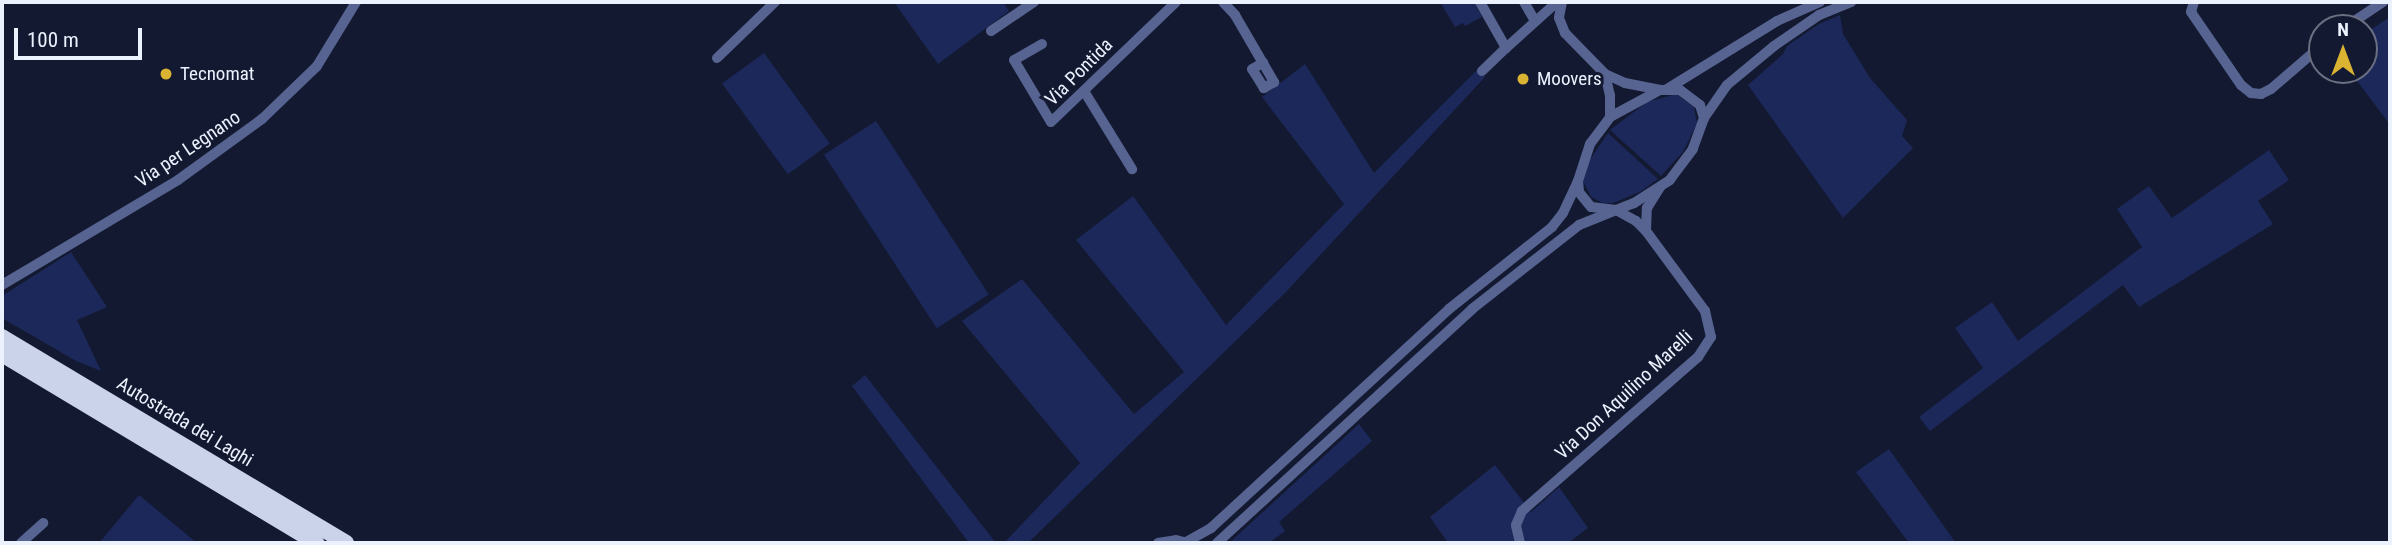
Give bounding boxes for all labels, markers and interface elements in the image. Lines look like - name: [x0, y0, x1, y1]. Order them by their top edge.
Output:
- scale bar: [18, 14, 145, 58]
- north arrow: [2308, 14, 2378, 84]
- text: N: [2337, 18, 2349, 41]
- text: 100 m: [27, 28, 79, 52]
- street label: Via Pontida: [1040, 33, 1118, 111]
- place label: Tecnomat: [180, 63, 254, 85]
- marker: Tecnomat: [158, 66, 174, 82]
- place label: Moovers: [1537, 68, 1602, 90]
- marker: Moovers: [1515, 71, 1531, 87]
- street label: Via per Legnano: [131, 106, 245, 192]
- street label: Via Don Aquilino Marelli: [1551, 326, 1697, 464]
- street label: Autostrada dei Laghi: [113, 372, 257, 472]

